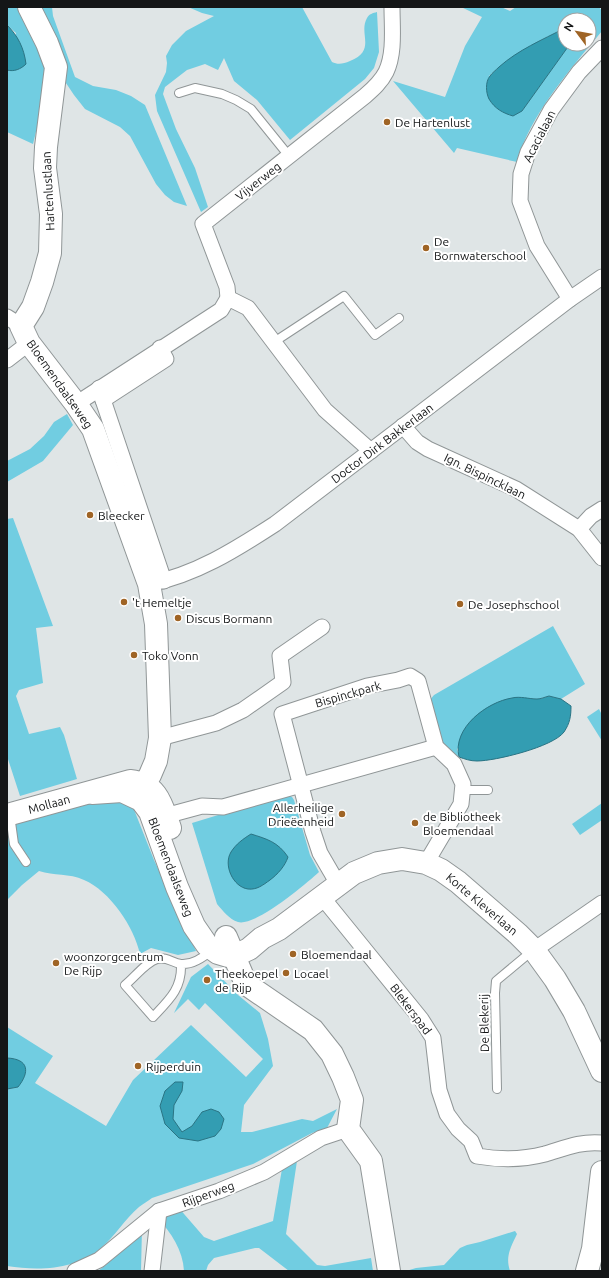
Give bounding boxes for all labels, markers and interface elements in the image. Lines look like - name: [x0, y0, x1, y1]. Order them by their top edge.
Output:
- north arrow: [557, 12, 597, 52]
- text: N: [561, 20, 576, 33]
- street label: Acacialaan: [520, 108, 558, 164]
- place label: De Hartenlust: [395, 116, 470, 129]
- marker: De Hartenlust: [382, 117, 392, 127]
- street label: Hartenlustlaan: [39, 151, 57, 231]
- street label: Vijverweg: [233, 159, 283, 203]
- place label: De Bornwaterschool: [434, 235, 526, 262]
- marker: De Bornwaterschool: [421, 243, 431, 253]
- street label: Bloemendaalseweg: [24, 337, 96, 431]
- street label: Doctor Dirk Bakkerlaan: [329, 400, 435, 486]
- street label: Ign. Bispincklaan: [442, 451, 528, 501]
- place label: Bleecker: [98, 509, 145, 522]
- marker: Bleecker: [85, 510, 95, 520]
- place label: 't Hemeltje: [132, 596, 192, 609]
- marker: 't Hemeltje: [119, 597, 129, 607]
- place label: De Josephschool: [468, 598, 559, 611]
- marker: De Josephschool: [455, 599, 465, 609]
- place label: Discus Bormann: [186, 612, 272, 625]
- marker: Discus Bormann: [173, 613, 183, 623]
- place label: Toko Vonn: [142, 649, 199, 662]
- marker: Toko Vonn: [129, 650, 139, 660]
- street label: Bispinckpark: [314, 678, 382, 710]
- street label: Mollaan: [27, 792, 71, 816]
- place label: Allerheilige Drieëenheid: [268, 801, 334, 828]
- marker: Allerheilige Drieëenheid: [337, 809, 347, 819]
- place label: de Bibliotheek Bloemendaal: [423, 810, 501, 837]
- street label: Bloemendaalseweg: [146, 815, 196, 919]
- marker: de Bibliotheek Bloemendaal: [410, 818, 420, 828]
- street label: Korte Kleverlaan: [444, 870, 520, 938]
- place label: Bloemendaal: [301, 948, 372, 961]
- marker: Bloemendaal: [288, 949, 298, 959]
- place label: woonzorgcentrum De Rijp: [64, 950, 164, 977]
- marker: woonzorgcentrum De Rijp: [51, 958, 61, 968]
- place label: Theekoepel de Rijp: [215, 967, 278, 994]
- place label: Locael: [294, 967, 329, 980]
- marker: Locael: [281, 968, 291, 978]
- marker: Theekoepel de Rijp: [202, 975, 212, 985]
- street label: Blekerspad: [388, 981, 434, 1037]
- street label: De Blekerij: [477, 994, 491, 1052]
- place label: Rijperduin: [146, 1060, 201, 1073]
- marker: Rijperduin: [133, 1061, 143, 1071]
- street label: Rijperweg: [180, 1179, 236, 1209]

